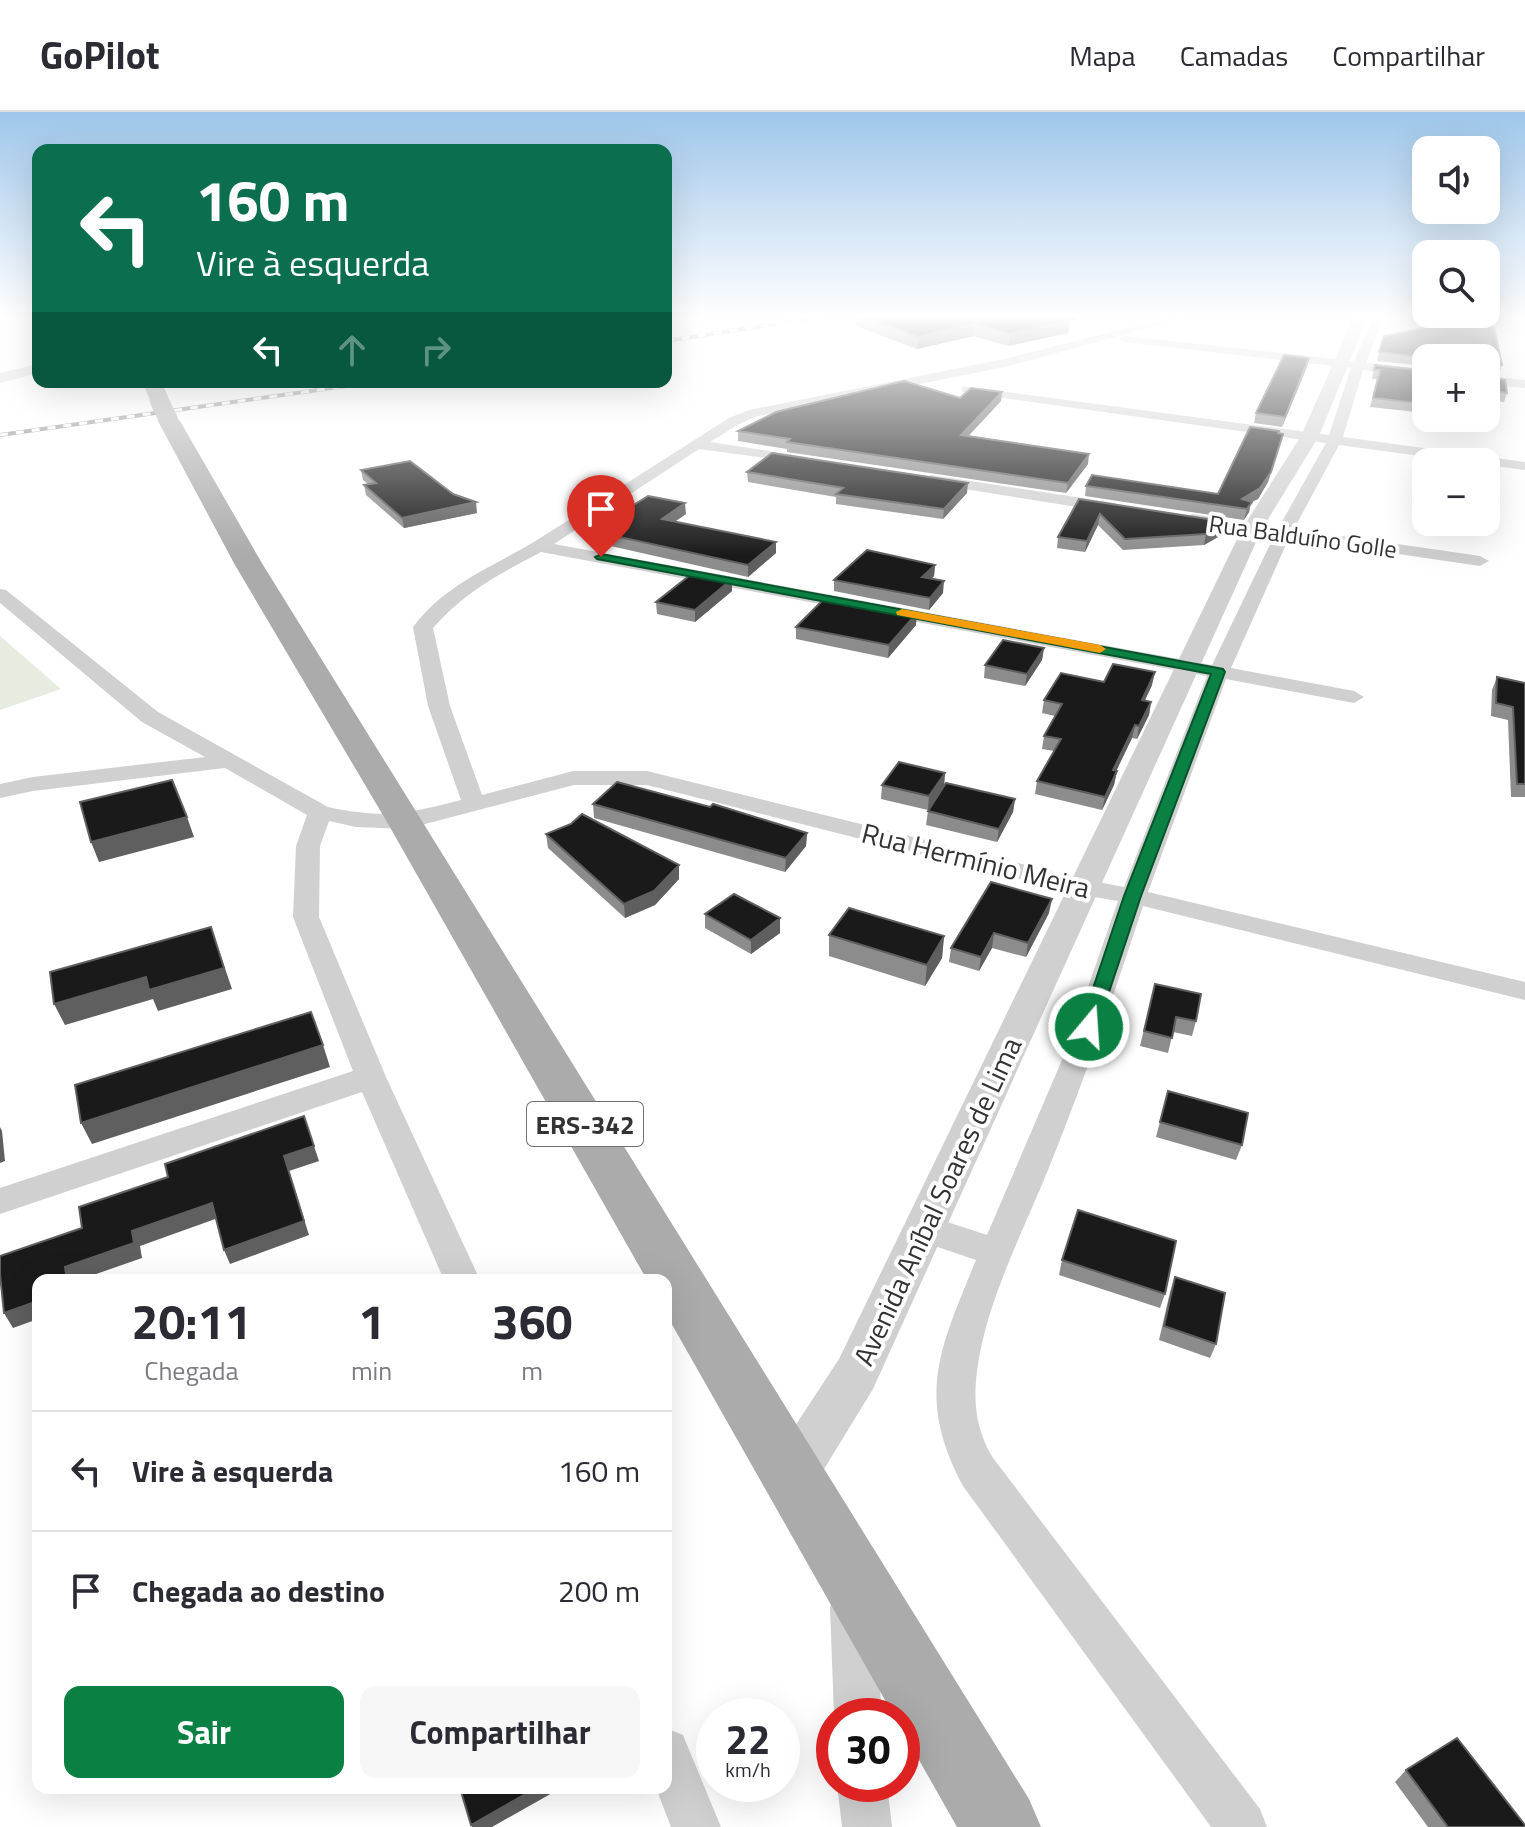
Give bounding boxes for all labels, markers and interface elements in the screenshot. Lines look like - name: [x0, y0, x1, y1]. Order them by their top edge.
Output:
- text: GoPilot: [40, 26, 160, 84]
- text: Mapa: [1069, 34, 1136, 77]
- text: Camadas: [1180, 34, 1288, 77]
- text: Compartilhar: [1332, 34, 1485, 77]
- map controls: [1412, 136, 1500, 536]
- button: sound: [1412, 136, 1500, 224]
- text: 160 m: [196, 158, 349, 243]
- icon: left: [64, 176, 168, 280]
- text: Vire à esquerda: [196, 235, 429, 290]
- button: search: [1412, 240, 1500, 328]
- icon: left: [246, 328, 290, 372]
- icon: ahead: [330, 328, 374, 372]
- icon: right: [414, 328, 458, 372]
- button: +: [1412, 344, 1500, 432]
- button: −: [1412, 448, 1500, 536]
- pin: [567, 475, 635, 557]
- icon: arrive: [579, 487, 623, 531]
- street label: Rua Balduíno Golle: [1207, 505, 1399, 567]
- street label: Rua Hermínio Meira: [857, 811, 1095, 909]
- position arrow: [1047, 985, 1131, 1069]
- street label: Avenida Aníbal Soares de Lima: [842, 1030, 1032, 1372]
- road number: ERS-342: [527, 1102, 643, 1146]
- text: 20:11: [132, 1285, 251, 1358]
- text: 1: [358, 1285, 385, 1358]
- text: 360: [492, 1285, 572, 1358]
- text: Chegada: [144, 1351, 239, 1390]
- text: min: [351, 1351, 392, 1390]
- text: m: [521, 1351, 543, 1390]
- text: Vire à esquerda: [132, 1448, 333, 1494]
- text: 160 m: [558, 1448, 640, 1494]
- icon: left: [64, 1449, 108, 1493]
- text: Chegada ao destino: [132, 1568, 385, 1614]
- text: 200 m: [558, 1568, 640, 1614]
- icon: arrive: [64, 1569, 108, 1613]
- button: Sair: [64, 1686, 344, 1778]
- button: Compartilhar: [360, 1686, 640, 1778]
- speed limit sign: 30: [816, 1698, 920, 1802]
- text: 22: [726, 1709, 770, 1770]
- text: km/h: [725, 1754, 771, 1785]

